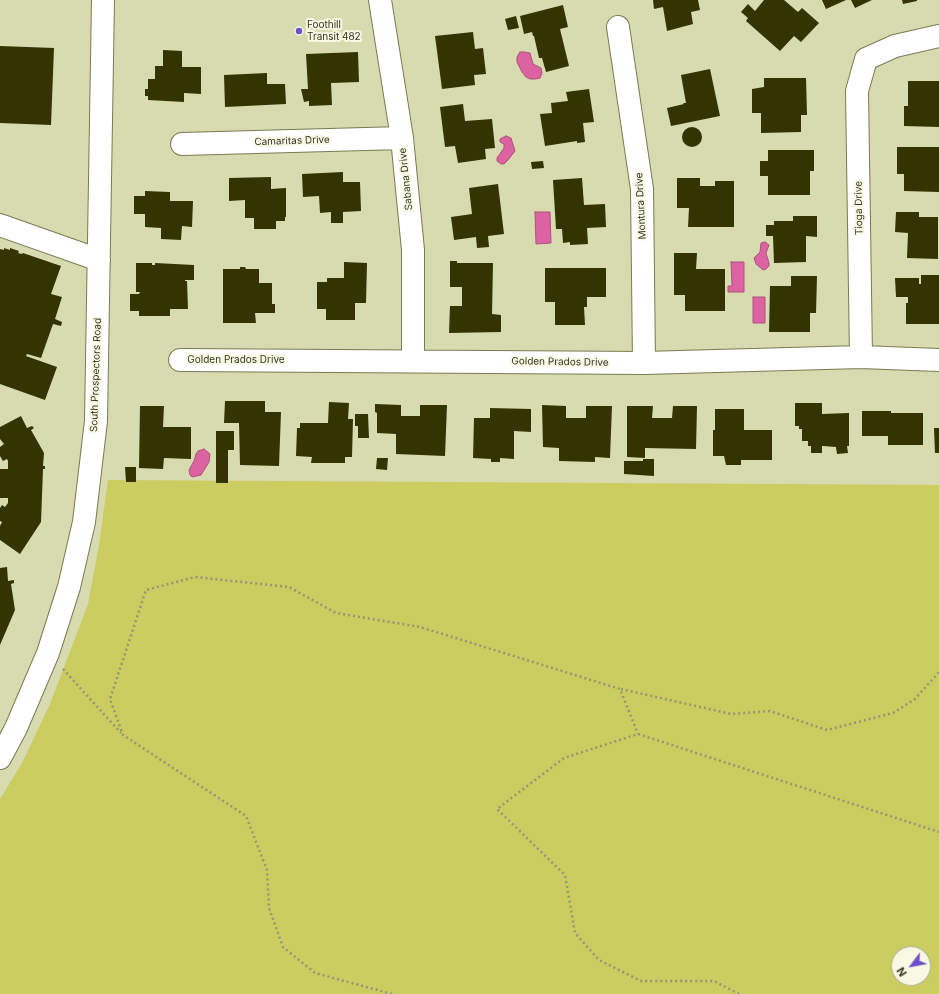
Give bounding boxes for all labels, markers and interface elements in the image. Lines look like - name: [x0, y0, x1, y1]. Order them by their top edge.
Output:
- place label: Foothill Transit 482: [307, 19, 361, 42]
- marker: Foothill Transit 482: [294, 26, 304, 36]
- street label: Camaritas Drive: [254, 134, 330, 148]
- street label: Sabana Drive: [397, 147, 415, 211]
- street label: Montura Drive: [633, 172, 649, 240]
- street label: Tioga Drive: [853, 181, 865, 235]
- street label: South Prospectors Road: [88, 318, 104, 432]
- street label: Golden Prados Drive: [187, 354, 285, 366]
- street label: Golden Prados Drive: [511, 355, 609, 369]
- north arrow: [891, 946, 931, 986]
- text: N: [894, 965, 910, 979]

